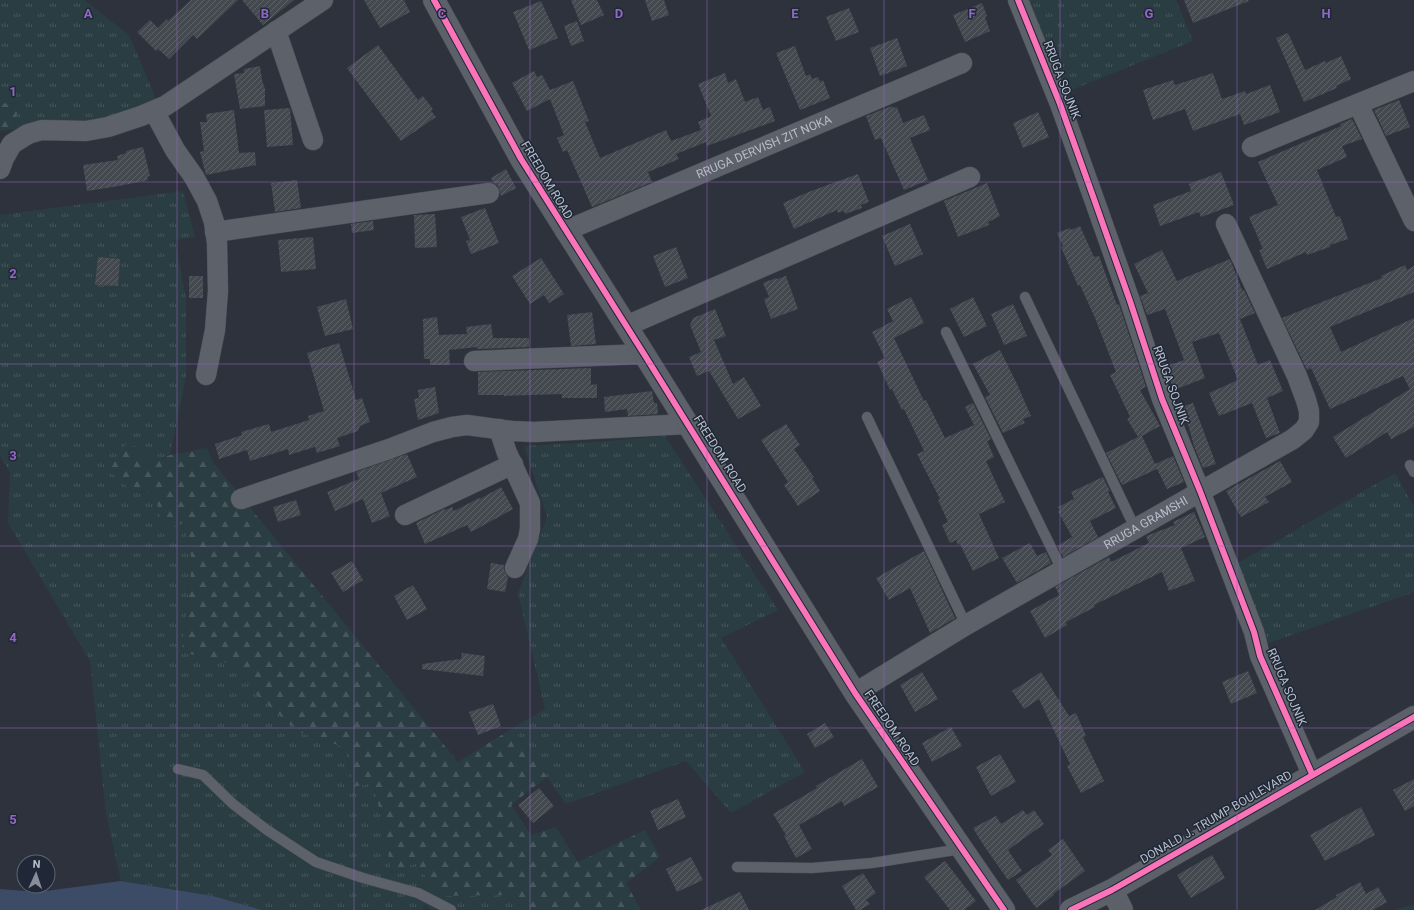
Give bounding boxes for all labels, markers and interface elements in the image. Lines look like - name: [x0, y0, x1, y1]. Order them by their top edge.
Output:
- text: A: [84, 6, 93, 21]
- text: B: [261, 6, 269, 21]
- text: C: [438, 6, 447, 21]
- text: D: [615, 6, 623, 21]
- text: E: [791, 6, 799, 21]
- text: F: [968, 6, 976, 21]
- text: G: [1145, 6, 1154, 21]
- text: H: [1321, 6, 1331, 21]
- street label: RRUGA SOJNIK: [1041, 39, 1084, 122]
- text: 1: [9, 84, 17, 99]
- street label: RRUGA DERVISH ZIT NOKA: [694, 112, 834, 182]
- street label: FREEDOM ROAD: [518, 138, 576, 222]
- text: 2: [9, 266, 17, 281]
- street label: RRUGA SOJNIK: [1150, 344, 1192, 427]
- street label: FREEDOM ROAD: [691, 413, 749, 495]
- text: 3: [9, 448, 17, 463]
- street label: RRUGA GRAMSHI: [1101, 493, 1190, 552]
- text: 4: [9, 630, 17, 645]
- street label: RRUGA SOJNIK: [1264, 646, 1310, 728]
- street label: FREEDOM ROAD: [861, 687, 923, 769]
- street label: DONALD J. TRUMP BOULEVARD: [1138, 768, 1294, 866]
- text: 5: [9, 812, 17, 827]
- north arrow: [16, 854, 56, 894]
- text: N: [32, 858, 41, 871]

